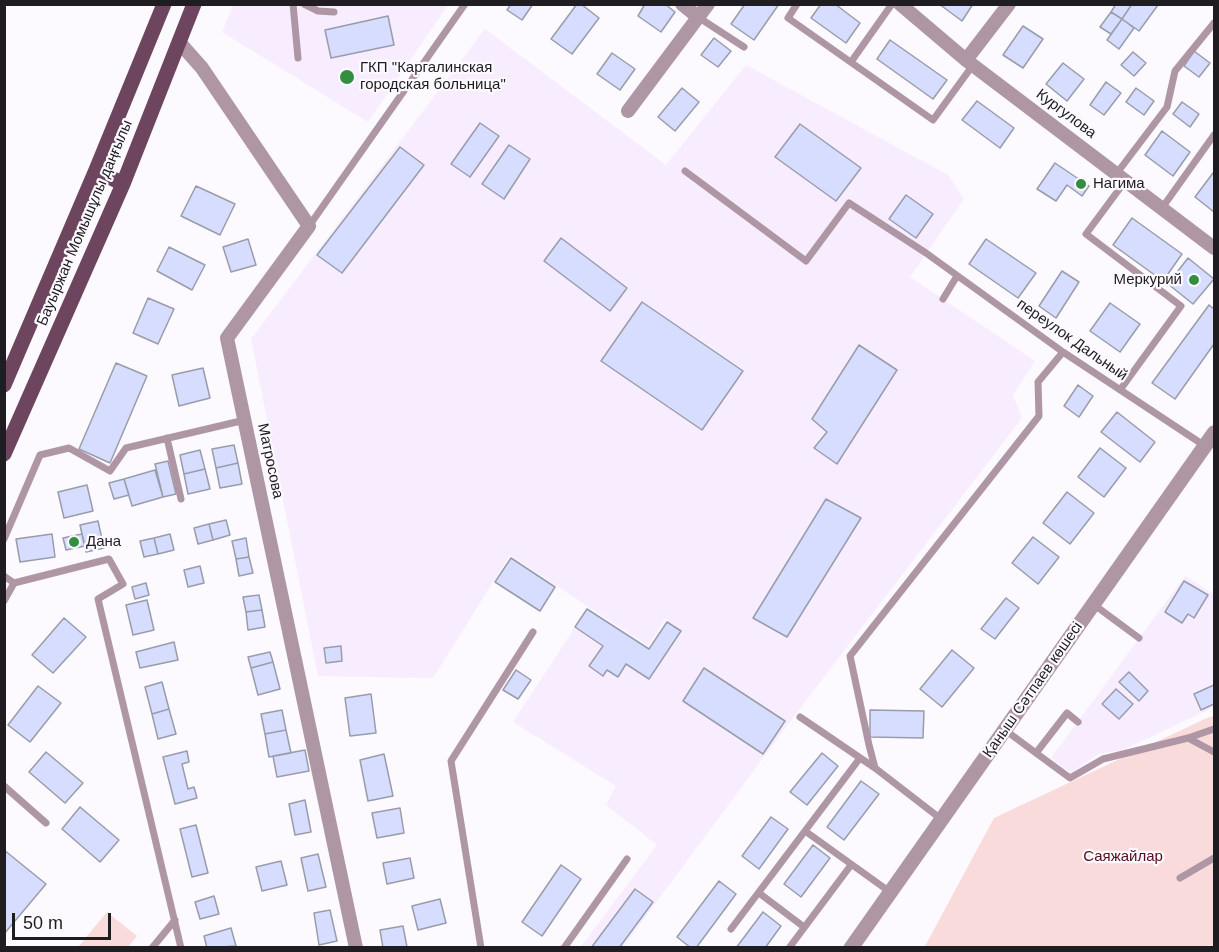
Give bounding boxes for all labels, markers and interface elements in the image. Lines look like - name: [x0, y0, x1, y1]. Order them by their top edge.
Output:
- place label: ГКП "Каргалинская городская больница": [360, 59, 506, 94]
- marker: ГКП "Каргалинская городская больница": [338, 68, 356, 86]
- street label: Кургулова: [1032, 86, 1100, 142]
- street label: Бауыржан Момышұлы даңғылы: [33, 117, 137, 329]
- place label: Нагима: [1093, 175, 1145, 193]
- marker: Нагима: [1074, 177, 1088, 191]
- place label: Меркурий: [1113, 271, 1182, 289]
- marker: Меркурий: [1187, 273, 1201, 287]
- street label: переулок Дальный: [1013, 295, 1131, 385]
- street label: Матросова: [253, 422, 287, 500]
- place label: Дана: [86, 533, 121, 551]
- marker: Дана: [67, 535, 81, 549]
- street label: Қаныш Сәтпаев көшесі: [979, 619, 1087, 761]
- park label: Саяжайлар: [1083, 848, 1163, 866]
- scale bar: [15, 901, 114, 939]
- text: 50 m: [23, 913, 63, 933]

